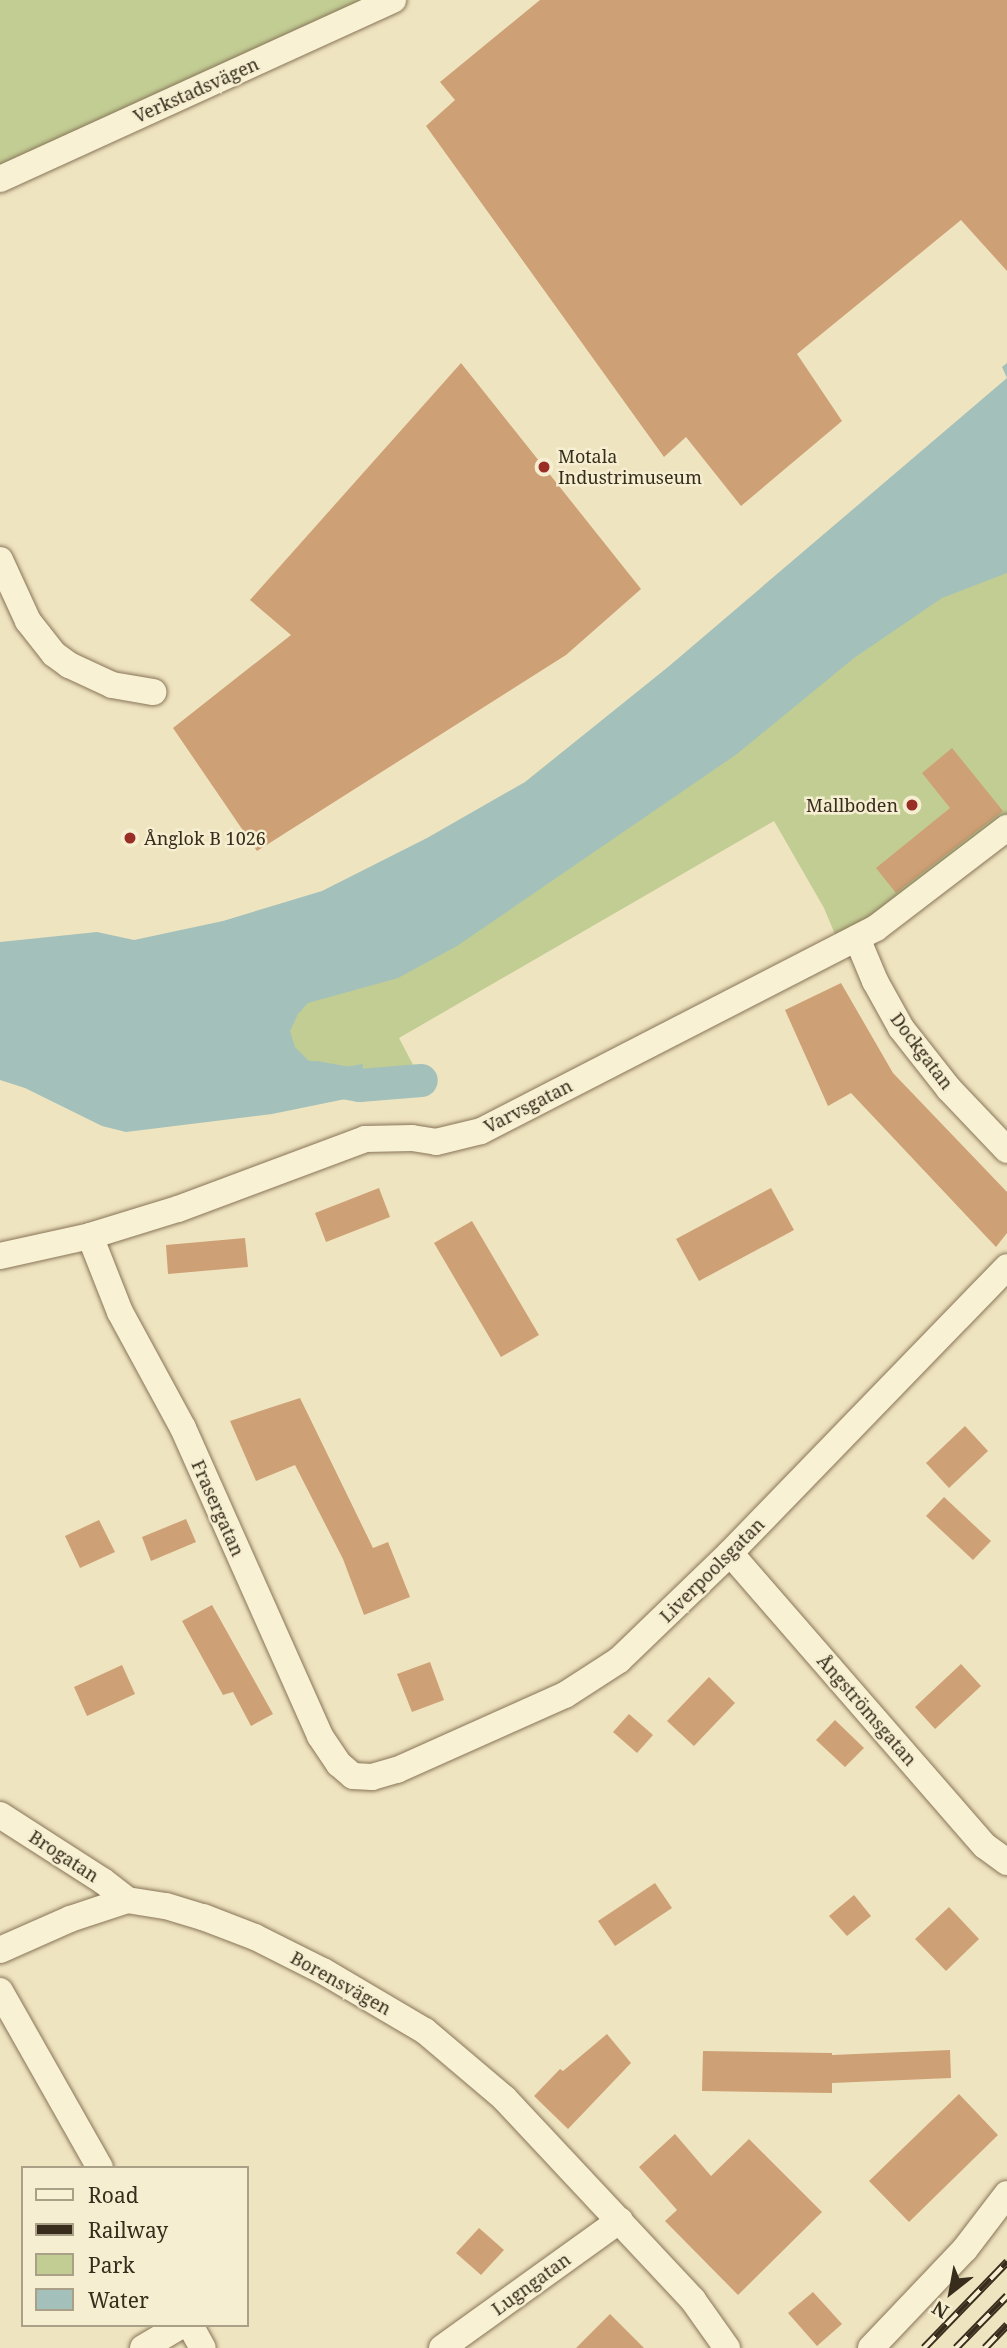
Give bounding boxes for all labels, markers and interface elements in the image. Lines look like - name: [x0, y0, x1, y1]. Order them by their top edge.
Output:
- street label: Verkstadsvägen: [130, 53, 262, 127]
- place label: Motala Industrimuseum: [558, 446, 702, 489]
- marker: Motala Industrimuseum: [536, 459, 552, 475]
- place label: Mallboden: [806, 794, 898, 816]
- marker: Mallboden: [904, 797, 920, 813]
- place label: Ånglok B 1026: [144, 827, 266, 849]
- marker: Ånglok B 1026: [122, 830, 138, 846]
- street label: Dockgatan: [886, 1008, 958, 1094]
- street label: Varvsgatan: [480, 1075, 576, 1137]
- street label: Frasergatan: [187, 1457, 249, 1559]
- street label: Liverpoolsgatan: [655, 1513, 769, 1627]
- street label: Ångströmsgatan: [813, 1650, 921, 1770]
- street label: Brogatan: [25, 1826, 103, 1886]
- street label: Borensvägen: [287, 1947, 395, 2019]
- legend: [21, 2166, 248, 2327]
- text: Road: [88, 2181, 139, 2209]
- text: Railway: [88, 2216, 168, 2244]
- street label: Lugngatan: [488, 2248, 574, 2320]
- text: Park: [88, 2251, 135, 2279]
- north arrow: [916, 2257, 986, 2327]
- text: Water: [88, 2286, 149, 2314]
- text: N: [927, 2295, 953, 2325]

